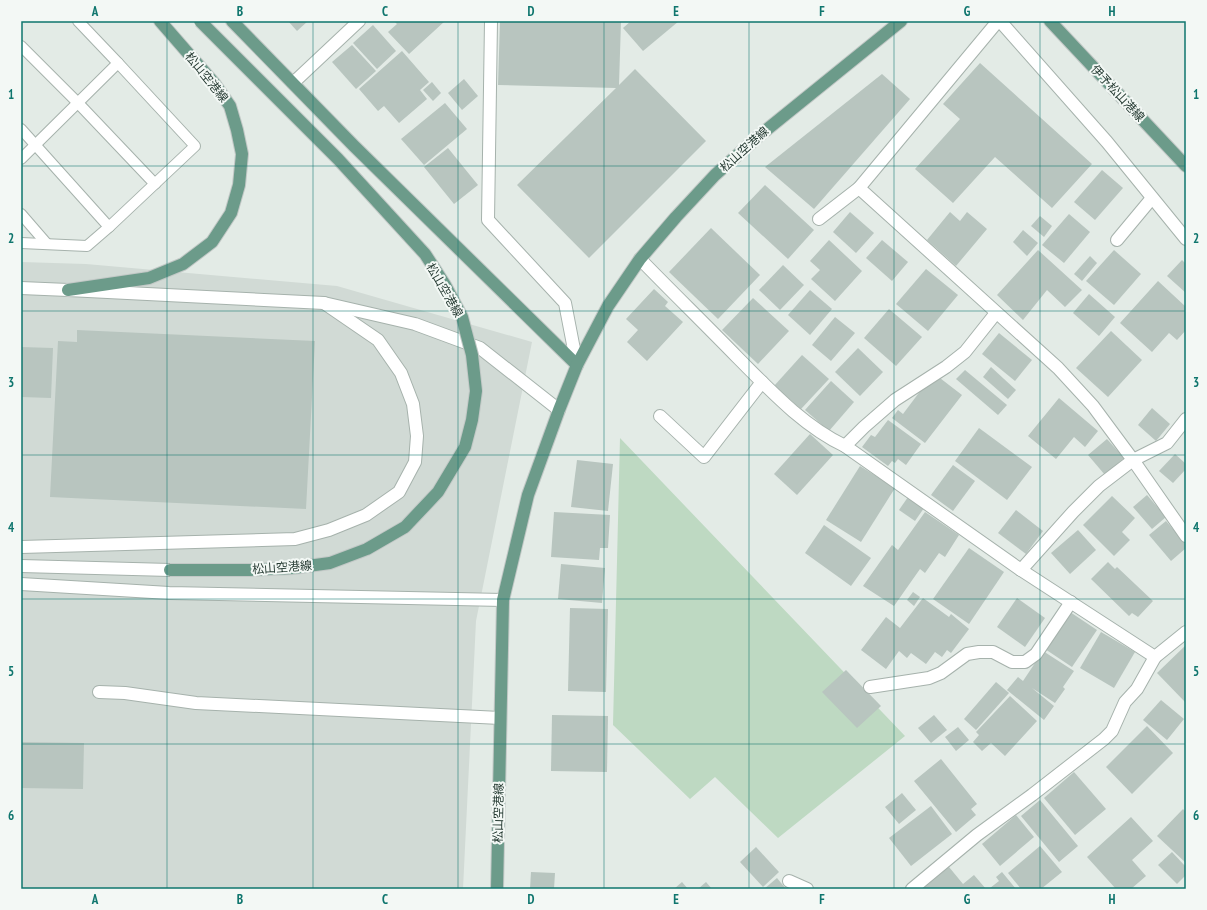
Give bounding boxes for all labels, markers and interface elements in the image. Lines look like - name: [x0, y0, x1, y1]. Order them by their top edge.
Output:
- text: A: [91, 3, 99, 20]
- text: B: [237, 3, 243, 20]
- text: C: [382, 3, 388, 20]
- text: D: [528, 3, 535, 20]
- text: E: [673, 3, 679, 20]
- text: F: [819, 3, 825, 20]
- text: G: [964, 3, 971, 20]
- text: H: [1109, 3, 1116, 20]
- street label: 松山空港線: [182, 49, 232, 105]
- street label: 伊予松山港線: [1088, 62, 1148, 124]
- text: 1: [8, 86, 14, 103]
- text: 1: [1193, 86, 1199, 103]
- street label: 松山空港線: [717, 123, 771, 175]
- text: 2: [8, 230, 14, 247]
- text: 2: [1193, 230, 1199, 247]
- street label: 松山空港線: [424, 260, 466, 320]
- text: 3: [8, 374, 14, 391]
- text: 3: [1193, 374, 1199, 391]
- text: 4: [8, 519, 15, 536]
- text: 4: [1193, 519, 1200, 536]
- street label: 松山空港線: [252, 557, 312, 577]
- text: 5: [8, 663, 14, 680]
- text: 5: [1193, 663, 1199, 680]
- street label: 松山空港線: [490, 783, 506, 843]
- text: 6: [8, 807, 14, 824]
- text: 6: [1193, 807, 1199, 824]
- text: A: [91, 891, 99, 908]
- text: B: [237, 891, 243, 908]
- text: C: [382, 891, 388, 908]
- text: D: [528, 891, 535, 908]
- text: E: [673, 891, 679, 908]
- text: F: [819, 891, 825, 908]
- text: G: [964, 891, 971, 908]
- text: H: [1109, 891, 1116, 908]

